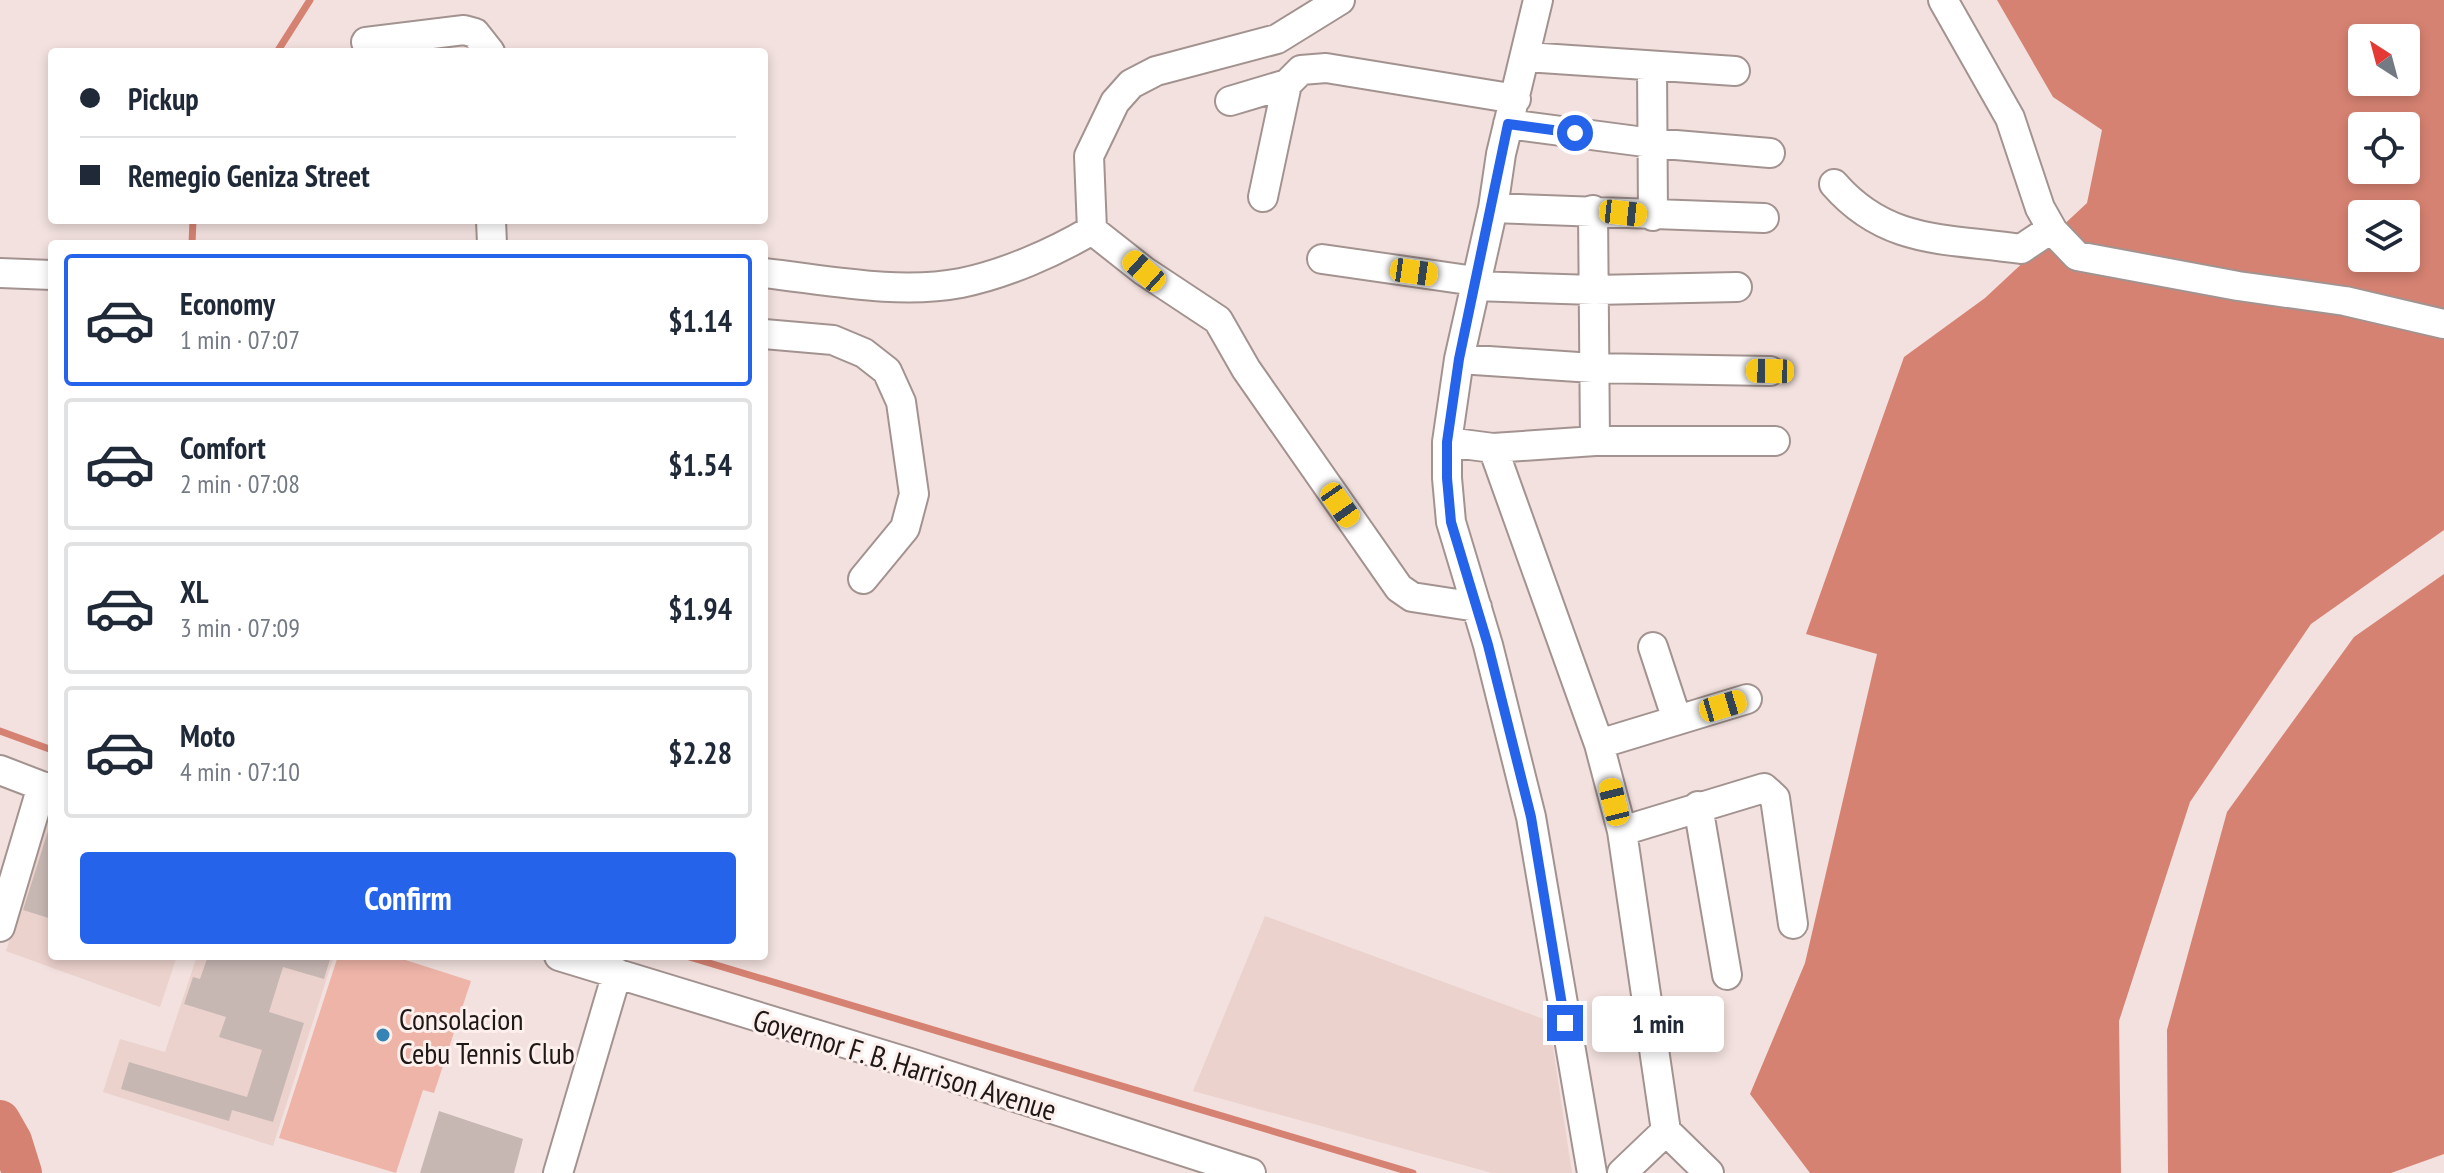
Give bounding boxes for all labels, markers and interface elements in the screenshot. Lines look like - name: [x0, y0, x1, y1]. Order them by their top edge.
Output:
- north arrow: [2348, 24, 2420, 96]
- map controls: [2348, 24, 2420, 272]
- text: Pickup: [128, 79, 199, 118]
- button: locate: [2348, 112, 2420, 184]
- route start: [1557, 115, 1593, 151]
- text: Remegio Geniza Street: [128, 156, 370, 195]
- car: [1598, 199, 1648, 227]
- button: layers: [2348, 200, 2420, 272]
- car: [1118, 246, 1170, 296]
- car: [1389, 257, 1439, 287]
- icon: car: [84, 284, 156, 356]
- text: Economy: [180, 284, 275, 323]
- text: $1.14: [668, 301, 732, 340]
- text: 1 min · 07:07: [180, 323, 300, 356]
- car: [1746, 359, 1794, 383]
- icon: car: [84, 428, 156, 500]
- text: Comfort: [180, 428, 266, 467]
- text: $1.54: [668, 445, 732, 484]
- text: 2 min · 07:08: [180, 467, 300, 500]
- car: [1316, 478, 1364, 532]
- icon: car: [84, 572, 156, 644]
- text: XL: [180, 572, 209, 611]
- text: $1.94: [668, 589, 732, 628]
- text: 3 min · 07:09: [180, 611, 300, 644]
- car: [1697, 688, 1749, 724]
- icon: car: [84, 716, 156, 788]
- text: Moto: [180, 716, 235, 755]
- text: $2.28: [668, 733, 732, 772]
- text: 4 min · 07:10: [180, 755, 300, 788]
- car: [1597, 776, 1631, 828]
- button: Confirm: [80, 852, 736, 944]
- callout: 1 min: [1593, 995, 1725, 1051]
- place label: Consolacion Cebu Tennis Club: [399, 999, 575, 1072]
- street label: Governor F. B. Harrison Avenue: [749, 999, 1061, 1129]
- route end: [1547, 1005, 1583, 1041]
- text: 1 min: [1632, 1007, 1684, 1040]
- marker: Consolacion Cebu Tennis Club: [374, 1026, 392, 1044]

